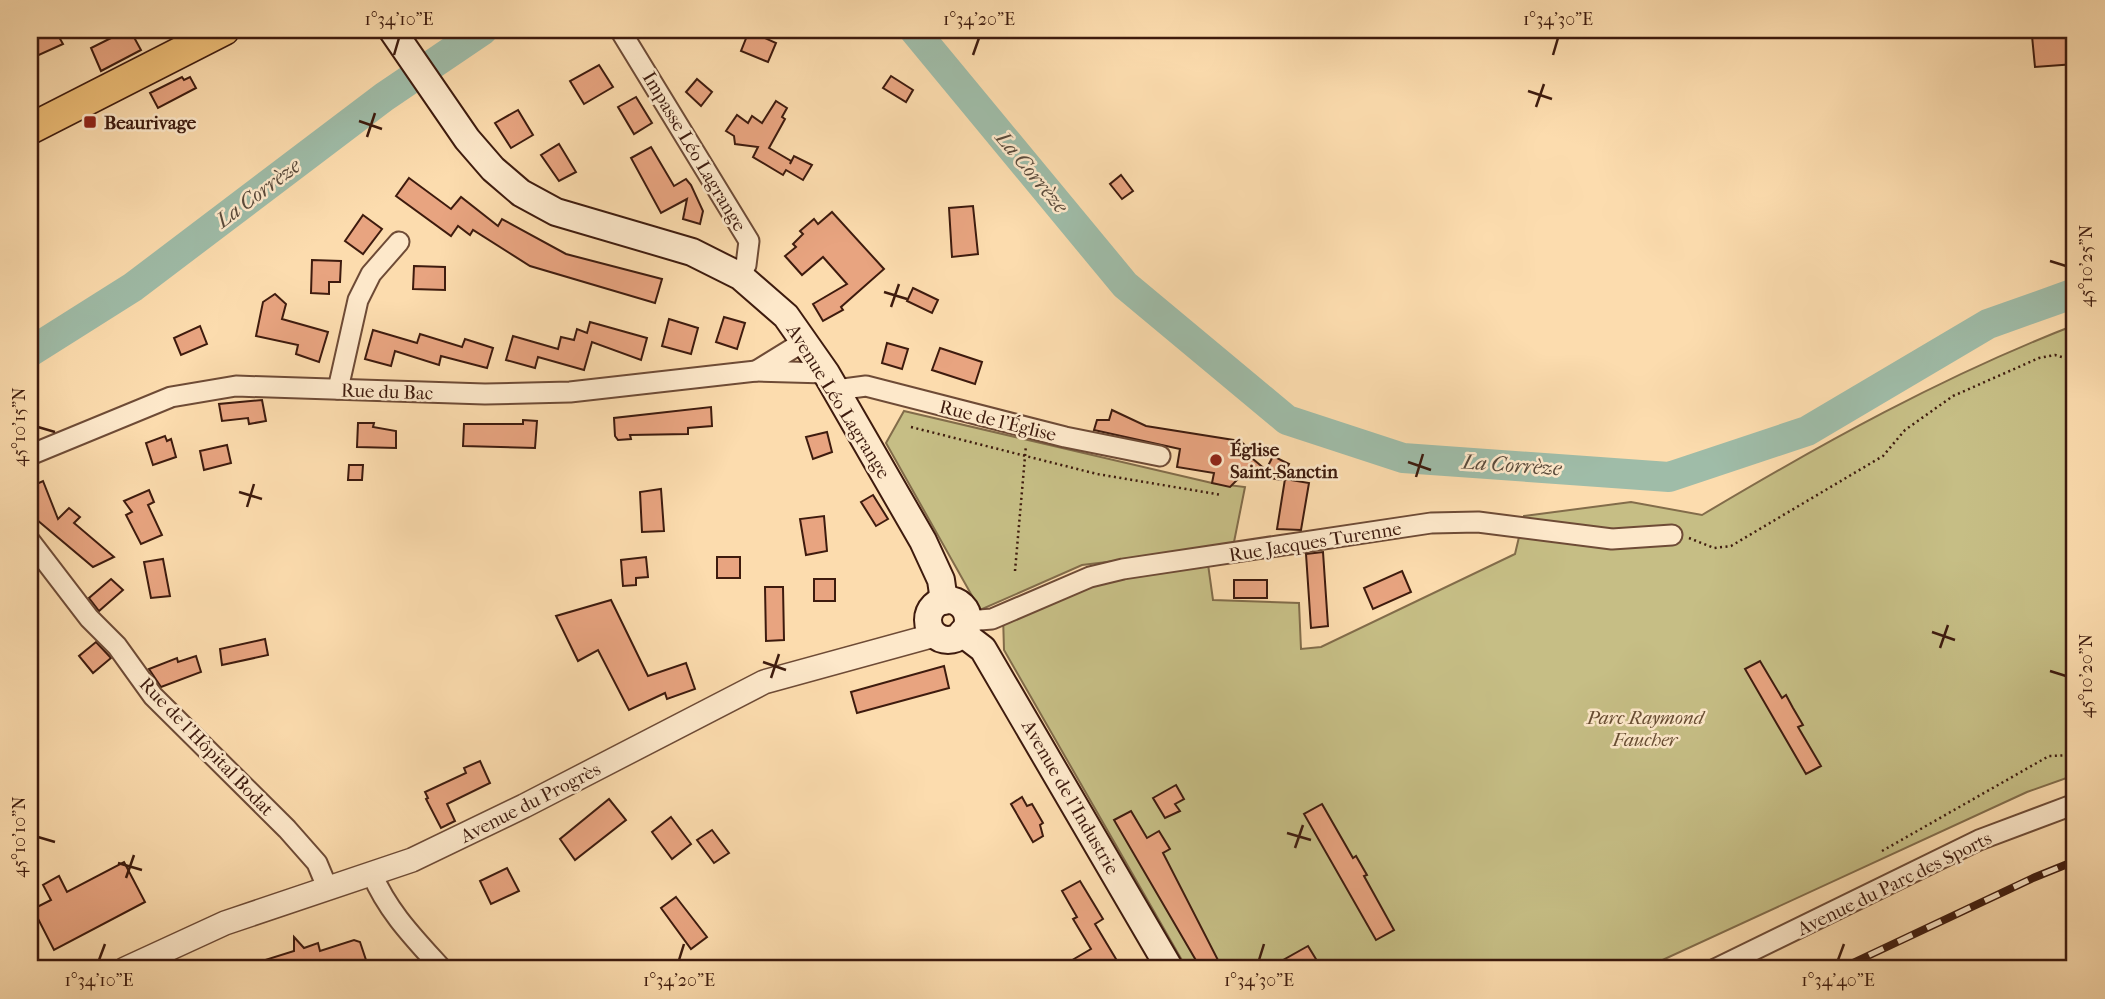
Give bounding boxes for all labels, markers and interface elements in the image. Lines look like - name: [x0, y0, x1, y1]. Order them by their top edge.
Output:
- text: 1°34'10"E: [364, 9, 434, 30]
- text: 1°34'20"E: [943, 9, 1015, 30]
- text: 1°34'30"E: [1523, 9, 1593, 30]
- street label: Impasse Léo Lagrange: [638, 68, 751, 235]
- place label: Beaurivage: [104, 112, 197, 134]
- marker: Beaurivage: [82, 114, 98, 130]
- water label: La Corrèze: [990, 125, 1073, 218]
- water label: La Corrèze: [210, 153, 305, 234]
- text: 45°10'25"N: [2076, 225, 2097, 307]
- street label: Avenue Léo Lagrange: [781, 319, 895, 483]
- street label: Rue du Bac: [340, 379, 433, 405]
- text: 45°10'15"N: [9, 387, 30, 467]
- street label: Rue de l'Église: [937, 396, 1059, 446]
- place label: Église Saint-Sanctin: [1230, 438, 1339, 483]
- water label: La Corrèze: [1460, 449, 1563, 480]
- marker: Église Saint-Sanctin: [1208, 452, 1224, 468]
- street label: Rue Jacques Turenne: [1227, 517, 1403, 566]
- text: 45°10'20"N: [2076, 633, 2097, 718]
- street label: Rue de l'Hôpital Bodat: [135, 673, 278, 821]
- park label: Parc Raymond Faucher: [1586, 707, 1706, 751]
- street label: Avenue de l'Industrie: [1016, 715, 1123, 879]
- street label: Avenue du Progrès: [456, 758, 604, 848]
- text: 45°10'10"N: [9, 796, 30, 878]
- street label: Avenue du Parc des Sports: [1793, 827, 1995, 941]
- text: 1°34'10"E: [64, 970, 134, 991]
- text: 1°34'20"E: [643, 970, 715, 991]
- text: 1°34'30"E: [1224, 970, 1294, 991]
- text: 1°34'40"E: [1801, 970, 1875, 991]

